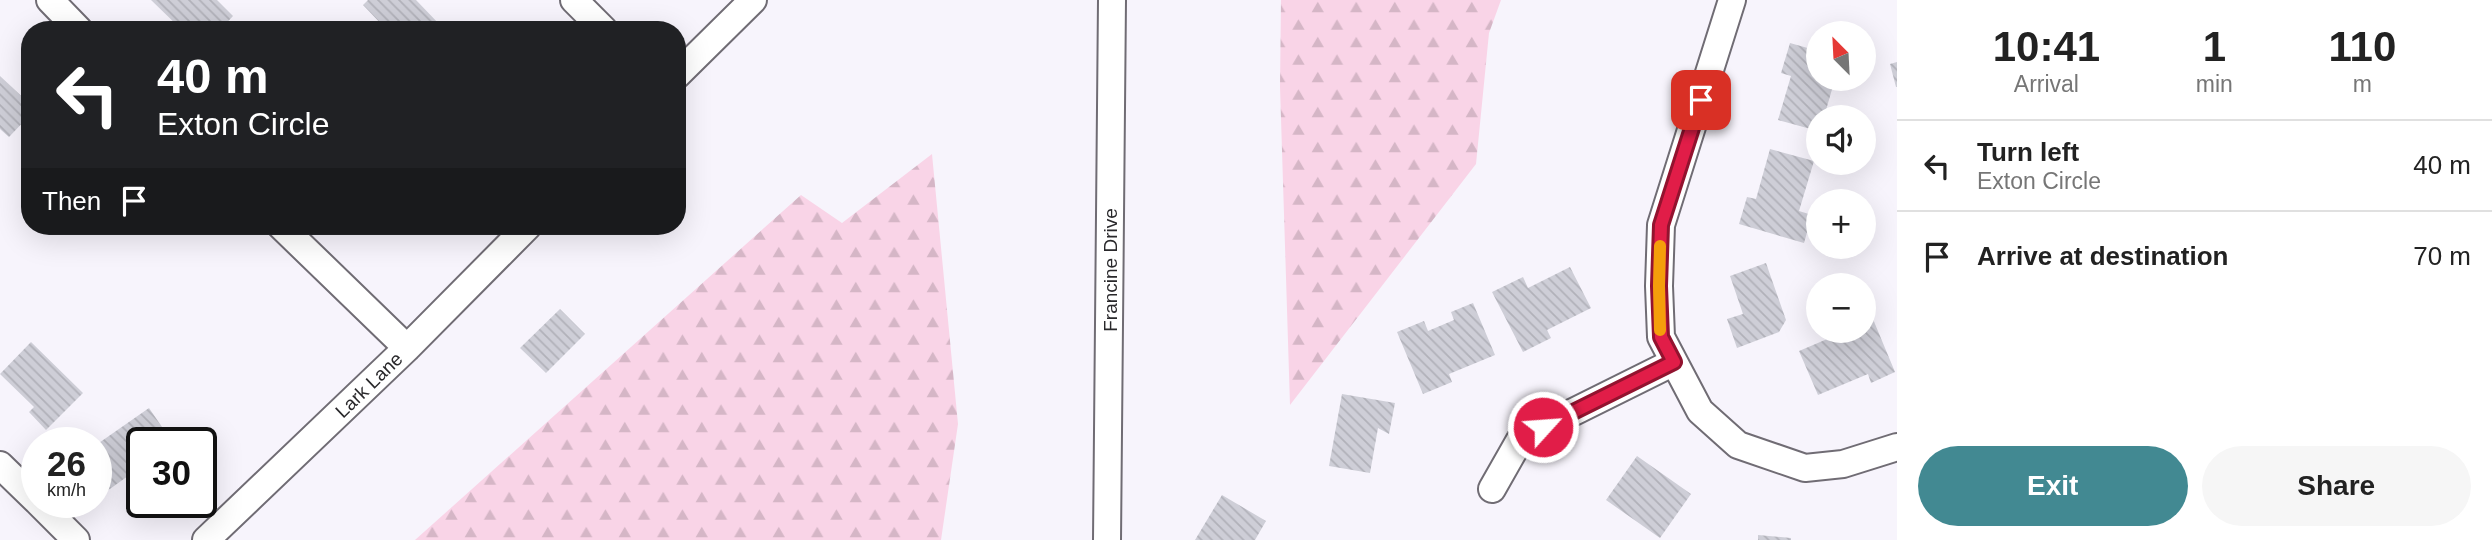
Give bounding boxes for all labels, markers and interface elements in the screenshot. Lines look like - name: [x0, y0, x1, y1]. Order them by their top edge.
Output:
- north arrow: [1806, 21, 1876, 91]
- map controls: [1806, 21, 1876, 343]
- text: 10:41: [1993, 23, 2100, 70]
- text: 1: [2203, 23, 2226, 70]
- text: 110: [2329, 23, 2396, 70]
- icon: left: [42, 49, 133, 140]
- text: 40 m: [157, 49, 269, 103]
- pin: [1671, 70, 1731, 130]
- text: Arrival: [2014, 71, 2079, 97]
- text: min: [2196, 71, 2233, 97]
- text: m: [2353, 71, 2372, 97]
- icon: arrive: [1682, 81, 1720, 119]
- button: sound: [1806, 105, 1876, 175]
- text: Exton Circle: [157, 106, 330, 142]
- text: Turn left: [1977, 137, 2079, 167]
- icon: left: [1918, 147, 1956, 185]
- text: 40 m: [2413, 150, 2471, 180]
- text: Exton Circle: [1977, 168, 2101, 194]
- icon: arrive: [115, 182, 153, 220]
- text: Then: [42, 186, 101, 216]
- button: +: [1806, 189, 1876, 259]
- street label: Francine Drive: [1100, 208, 1121, 332]
- icon: arrive: [1918, 238, 1956, 276]
- text: Arrive at destination: [1977, 241, 2228, 271]
- text: 70 m: [2413, 241, 2471, 271]
- button: −: [1806, 273, 1876, 343]
- street label: Lark Lane: [331, 348, 407, 422]
- position arrow: [1506, 390, 1580, 464]
- speed limit sign: 30: [126, 427, 217, 518]
- text: 26: [47, 444, 86, 483]
- button: Exit: [1918, 446, 2188, 526]
- button: Share: [2202, 446, 2471, 526]
- text: km/h: [47, 480, 86, 500]

